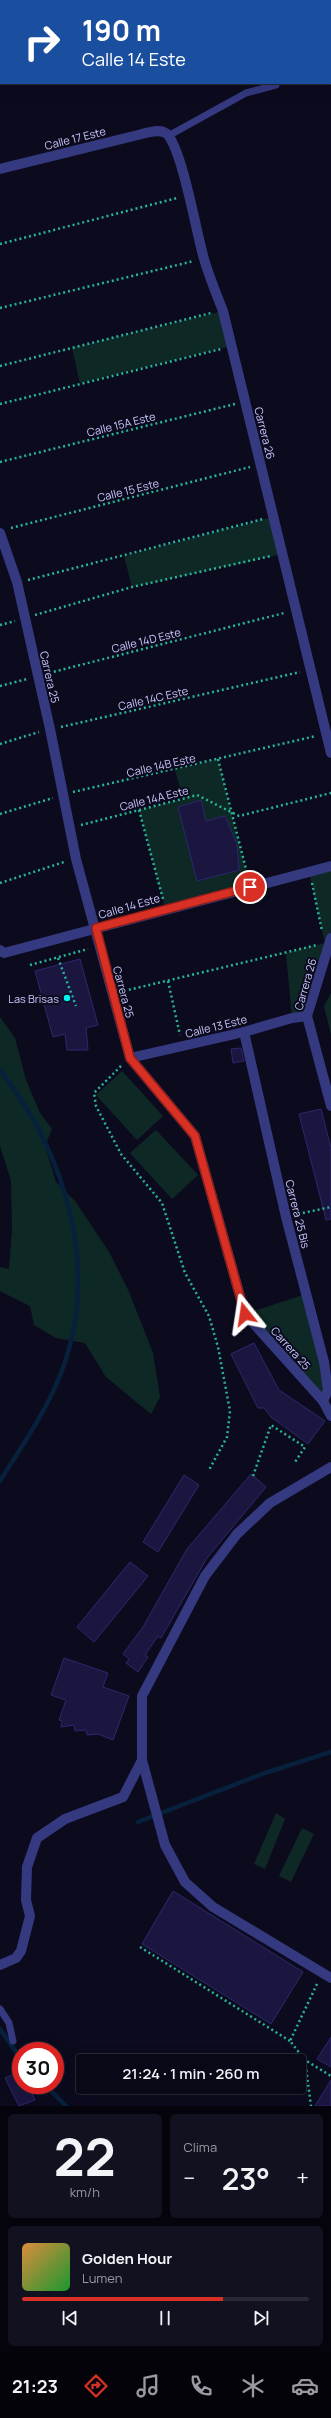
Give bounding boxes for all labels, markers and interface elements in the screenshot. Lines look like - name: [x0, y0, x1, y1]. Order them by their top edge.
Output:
- text: 190 m: [82, 11, 161, 49]
- icon: right: [16, 16, 68, 68]
- text: Calle 14 Este: [82, 47, 186, 71]
- street label: Calle 17 Este: [43, 123, 108, 153]
- street label: Carrera 26: [251, 405, 279, 461]
- street label: Calle 15A Este: [85, 408, 157, 440]
- street label: Calle 15 Este: [95, 475, 161, 505]
- street label: Calle 14D Este: [110, 624, 183, 656]
- street label: Carrera 25: [37, 650, 63, 704]
- street label: Calle 14C Este: [117, 683, 190, 713]
- street label: Calle 14B Este: [125, 750, 197, 780]
- street label: Calle 14A Este: [118, 782, 191, 814]
- pin: [233, 870, 267, 904]
- icon: arrive: [239, 876, 261, 898]
- street label: Calle 14 Este: [96, 890, 162, 922]
- street label: Carrera 26: [290, 956, 320, 1012]
- street label: Carrera 25: [110, 964, 138, 1020]
- place label: Las Brisas: [8, 991, 59, 1006]
- marker: Las Brisas: [62, 993, 72, 1003]
- street label: Calle 13 Este: [184, 1011, 249, 1041]
- street label: Carrera 25 Bis: [282, 1178, 314, 1250]
- position arrow: [224, 1293, 266, 1335]
- street label: Carrera 25: [268, 1323, 314, 1373]
- speed limit sign: 30: [12, 2042, 64, 2094]
- text: 21:24 · 1 min · 260 m: [123, 2063, 259, 2084]
- text: 22: [54, 2121, 116, 2192]
- text: Clima: [184, 2138, 217, 2156]
- text: 23°: [222, 2158, 270, 2199]
- text: −: [184, 2163, 195, 2193]
- text: +: [296, 2163, 309, 2193]
- text: km/h: [70, 2183, 100, 2201]
- text: Golden Hour: [82, 2248, 172, 2269]
- text: Lumen: [82, 2269, 122, 2287]
- icon: previous: [59, 2307, 81, 2329]
- icon: pause: [154, 2307, 176, 2329]
- icon: next: [250, 2307, 272, 2329]
- icon: directions: [82, 2372, 110, 2400]
- icon: music: [134, 2372, 162, 2400]
- icon: phone: [187, 2372, 215, 2400]
- icon: climate: [239, 2372, 267, 2400]
- icon: car: [291, 2372, 319, 2400]
- text: 21:23: [12, 2374, 58, 2398]

